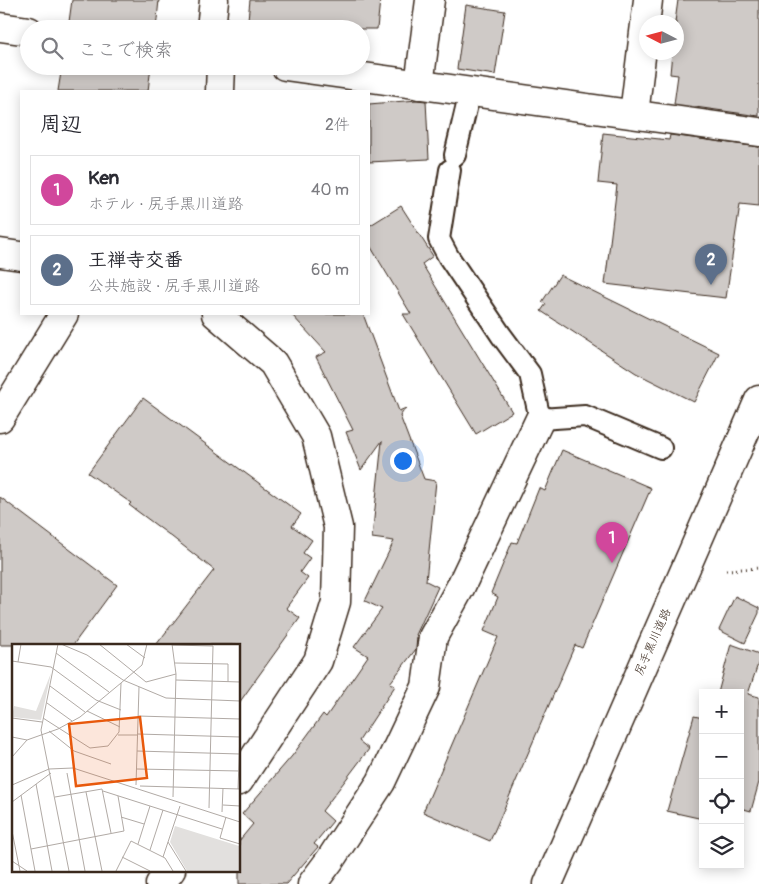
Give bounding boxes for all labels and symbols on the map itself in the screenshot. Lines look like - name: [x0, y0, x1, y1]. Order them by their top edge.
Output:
- north arrow: [639, 15, 684, 60]
- pin: 2: [695, 244, 727, 285]
- your location: [390, 448, 416, 474]
- pin: 1: [596, 522, 628, 563]
- street label: 尻手黒川道路: [632, 606, 674, 678]
- inset map: [12, 644, 240, 872]

